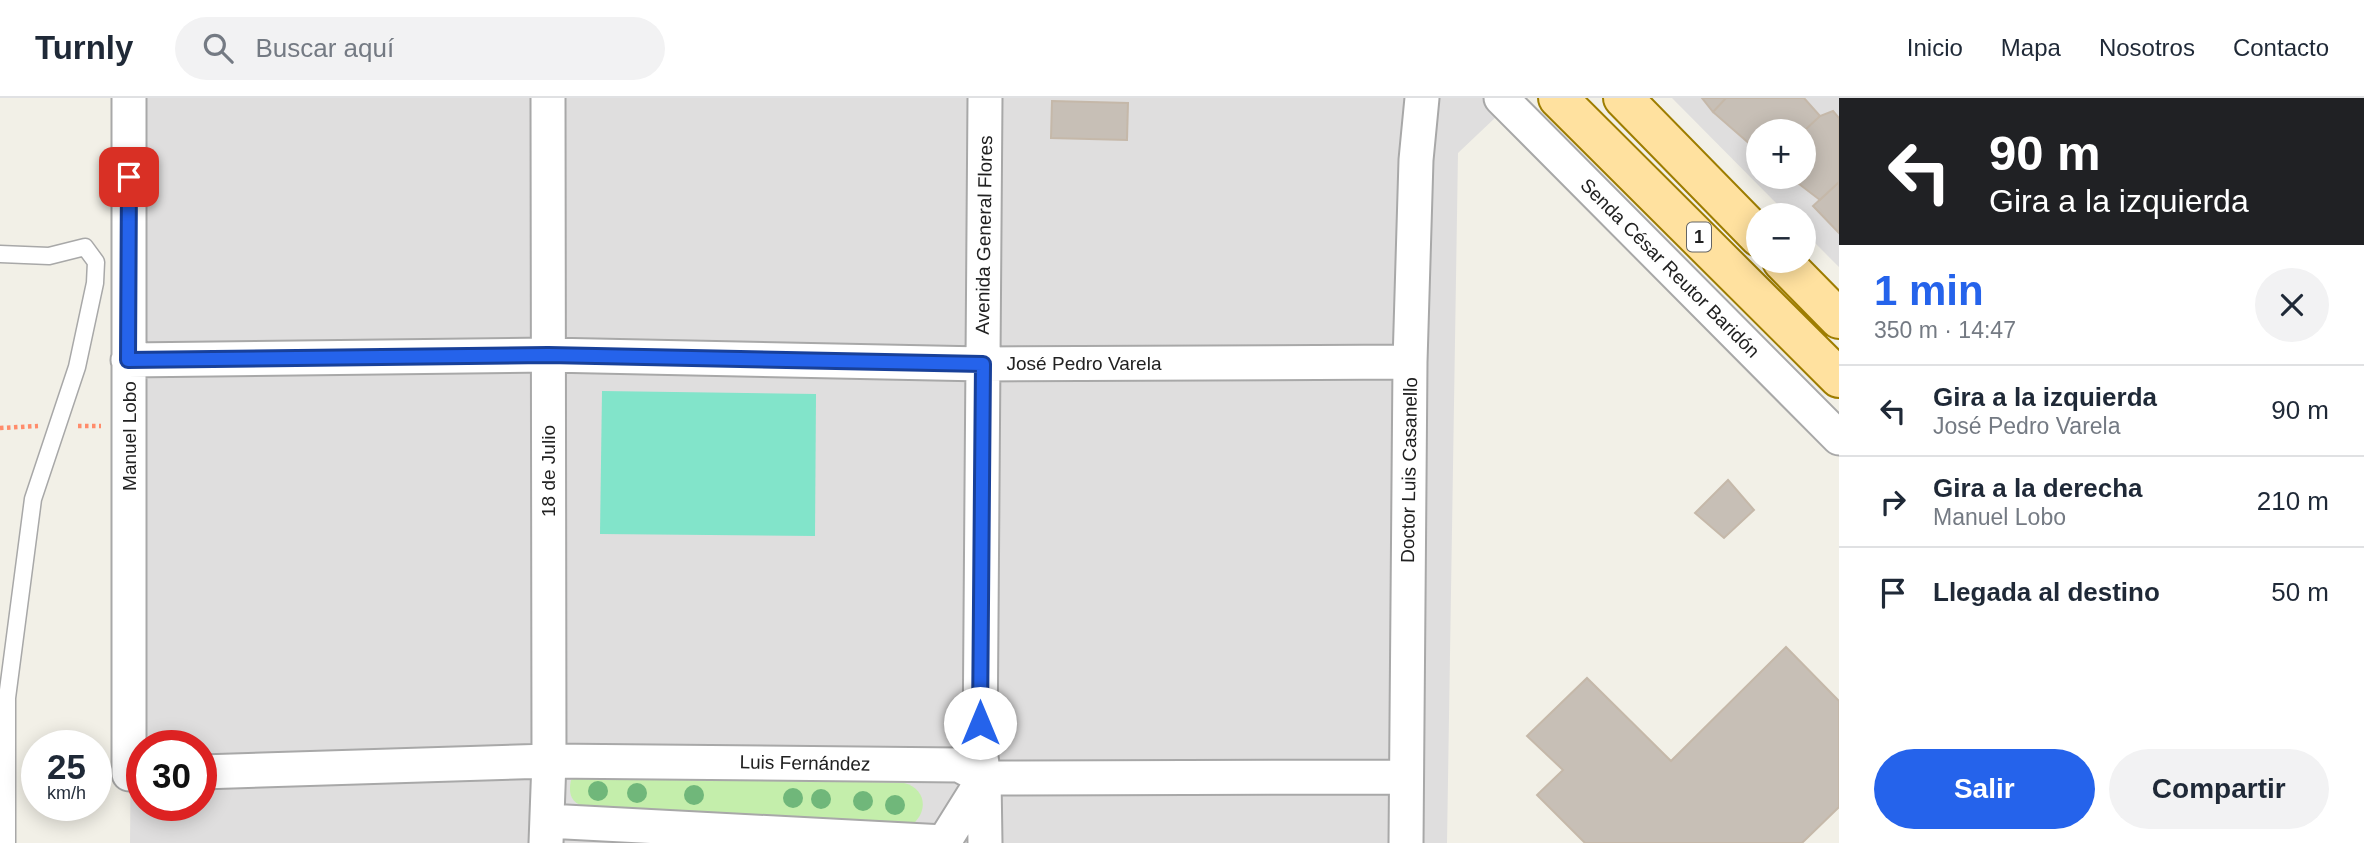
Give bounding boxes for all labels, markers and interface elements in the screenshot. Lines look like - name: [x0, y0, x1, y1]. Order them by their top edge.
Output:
- search box: [175, 17, 665, 80]
- text: Turnly: [35, 29, 133, 66]
- icon: search: [199, 29, 237, 67]
- text: Buscar aquí: [255, 33, 394, 63]
- text: Inicio: [1907, 34, 1963, 61]
- text: Mapa: [2001, 34, 2061, 61]
- text: Nosotros: [2099, 34, 2195, 61]
- text: Contacto: [2233, 34, 2329, 61]
- map controls: [1746, 119, 1816, 273]
- button: +: [1746, 119, 1816, 189]
- icon: left: [1874, 126, 1965, 217]
- text: 90 m: [1989, 126, 2101, 180]
- street label: Avenida General Flores: [972, 135, 996, 335]
- pin: [99, 147, 159, 207]
- icon: arrive: [110, 158, 148, 196]
- street label: Senda César Reutor Baridón: [1576, 174, 1764, 362]
- text: Gira a la izquierda: [1989, 183, 2249, 219]
- button: −: [1746, 203, 1816, 273]
- road number: 1: [1687, 222, 1711, 252]
- text: 1 min: [1874, 267, 1984, 314]
- button: close: [2255, 268, 2329, 342]
- text: 350 m · 14:47: [1874, 317, 2016, 343]
- street label: José Pedro Varela: [1007, 353, 1162, 374]
- street label: Doctor Luis Casanello: [1397, 377, 1421, 563]
- street label: Manuel Lobo: [119, 381, 140, 491]
- text: Gira a la izquierda: [1933, 382, 2157, 412]
- icon: left: [1874, 392, 1912, 430]
- text: 90 m: [2271, 395, 2329, 425]
- text: José Pedro Varela: [1933, 413, 2121, 439]
- street label: 18 de Julio: [538, 425, 559, 517]
- text: Gira a la derecha: [1933, 473, 2143, 503]
- icon: right: [1874, 483, 1912, 521]
- text: 210 m: [2257, 486, 2329, 516]
- text: Manuel Lobo: [1933, 504, 2066, 530]
- icon: arrive: [1874, 574, 1912, 612]
- text: Llegada al destino: [1933, 577, 2160, 607]
- text: 50 m: [2271, 577, 2329, 607]
- position arrow: [943, 686, 1017, 760]
- speed limit sign: 30: [126, 730, 217, 821]
- text: 25: [47, 747, 86, 786]
- button: Salir: [1874, 749, 2095, 829]
- button: Compartir: [2109, 749, 2329, 829]
- street label: Luis Fernández: [739, 751, 871, 775]
- text: km/h: [47, 783, 86, 803]

